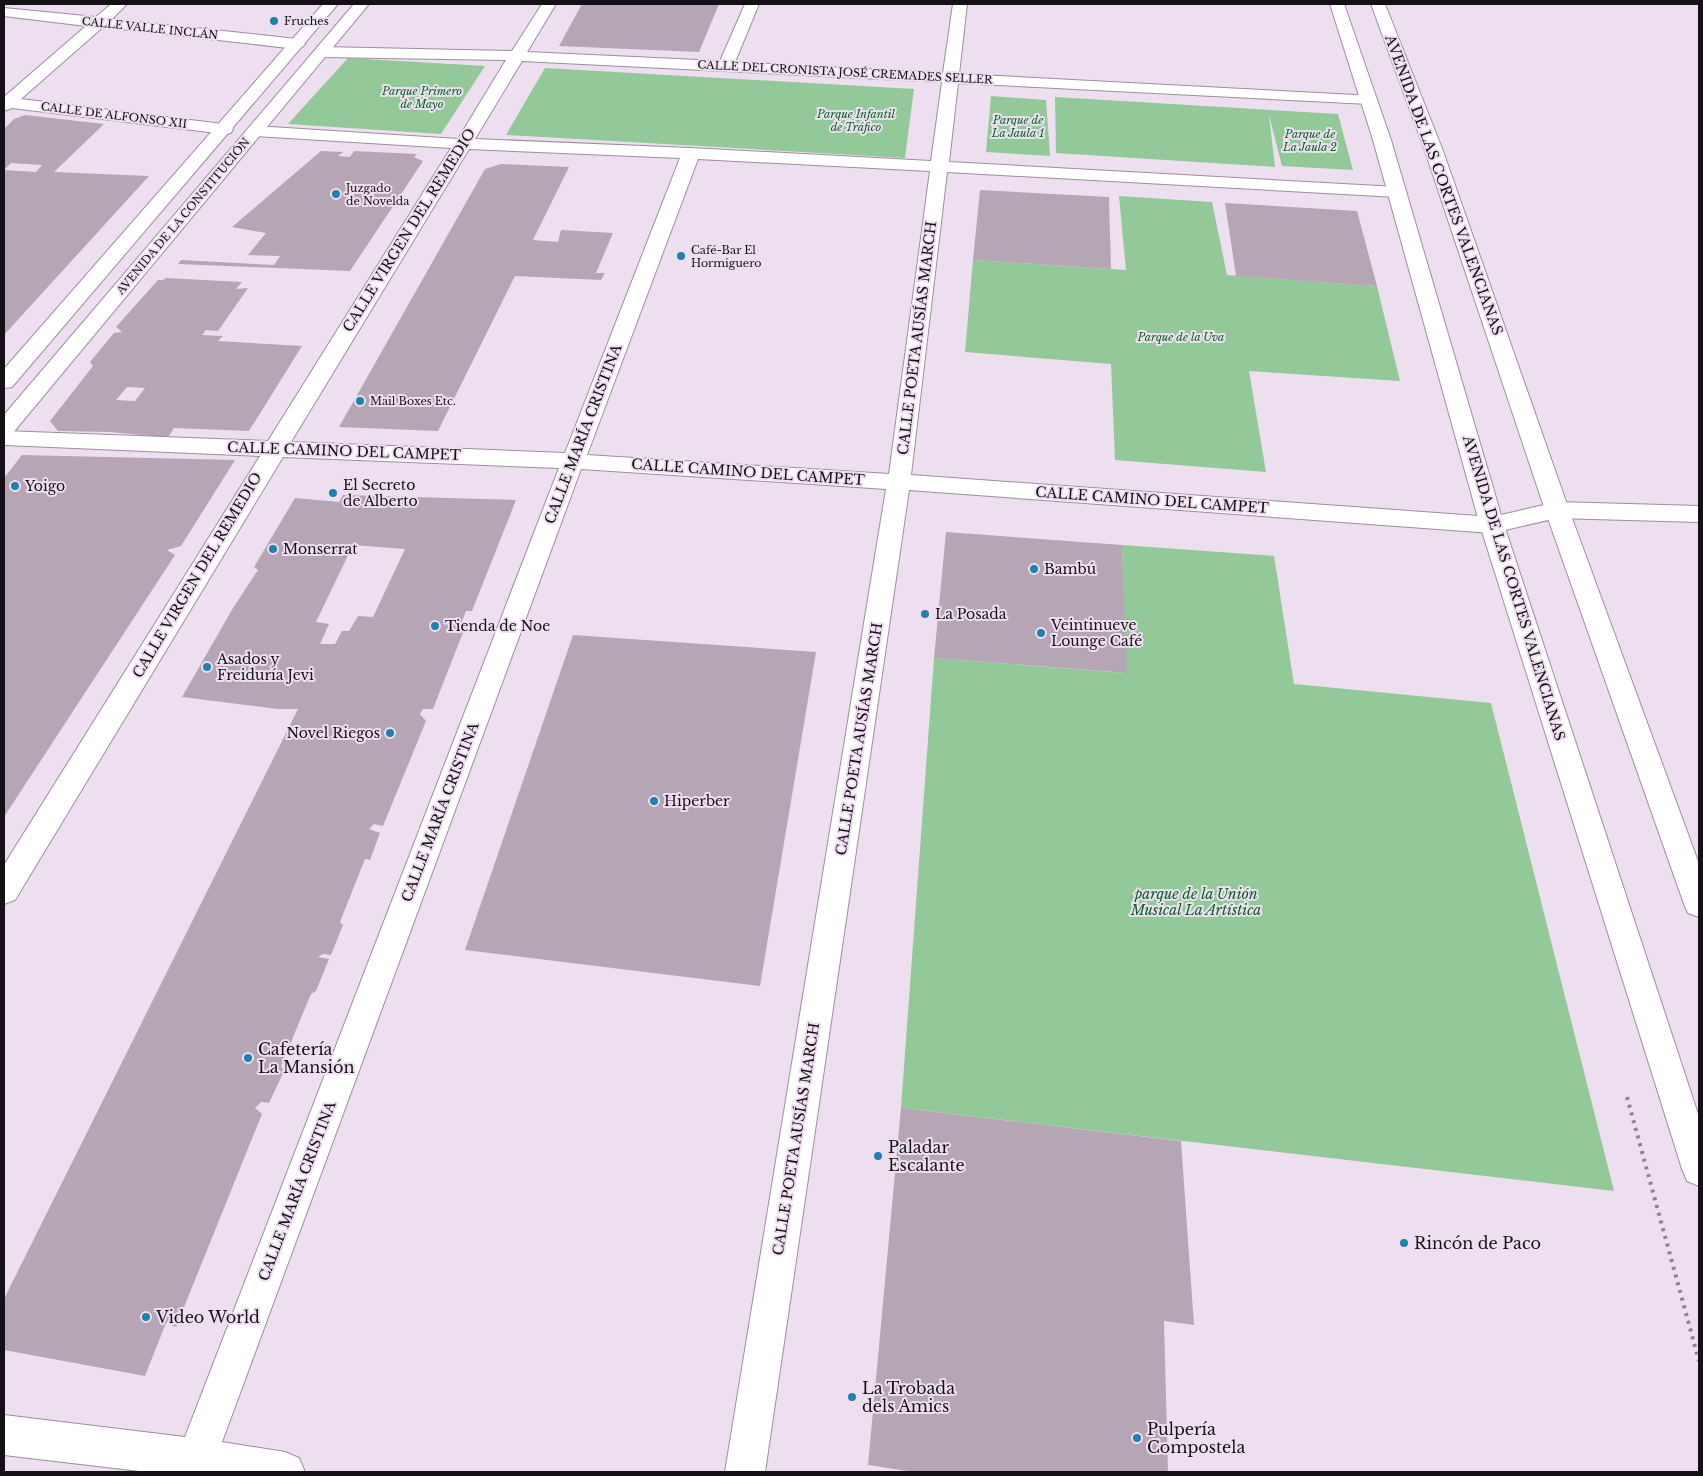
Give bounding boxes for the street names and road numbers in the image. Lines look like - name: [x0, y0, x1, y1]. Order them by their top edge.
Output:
- street label: CALLE VALLE INCLÁN: [81, 14, 219, 42]
- street label: AVENIDA DE LAS CORTES VALENCIANAS: [1381, 31, 1507, 338]
- street label: CALLE DEL CRONISTA JOSÉ CREMADES SELLER: [697, 57, 993, 87]
- street label: CALLE DE ALFONSO XII: [40, 99, 188, 131]
- street label: CALLE VIRGEN DEL REMEDIO: [339, 125, 479, 335]
- street label: AVENIDA DE LA CONSTITUCIÓN: [113, 135, 253, 298]
- street label: CALLE POETA AUSÍAS MARCH: [894, 220, 940, 456]
- street label: CALLE MARÍA CRISTINA: [540, 341, 626, 526]
- street label: AVENIDA DE LAS CORTES VALENCIANAS: [1459, 432, 1569, 743]
- street label: CALLE CAMINO DEL CAMPET: [227, 438, 461, 464]
- street label: CALLE CAMINO DEL CAMPET: [631, 455, 865, 489]
- street label: CALLE VIRGEN DEL REMEDIO: [128, 469, 266, 681]
- street label: CALLE CAMINO DEL CAMPET: [1035, 483, 1269, 517]
- street label: CALLE POETA AUSÍAS MARCH: [832, 621, 886, 857]
- street label: CALLE MARÍA CRISTINA: [397, 719, 483, 904]
- street label: CALLE POETA AUSÍAS MARCH: [769, 1021, 823, 1257]
- street label: CALLE MARÍA CRISTINA: [254, 1098, 340, 1283]

